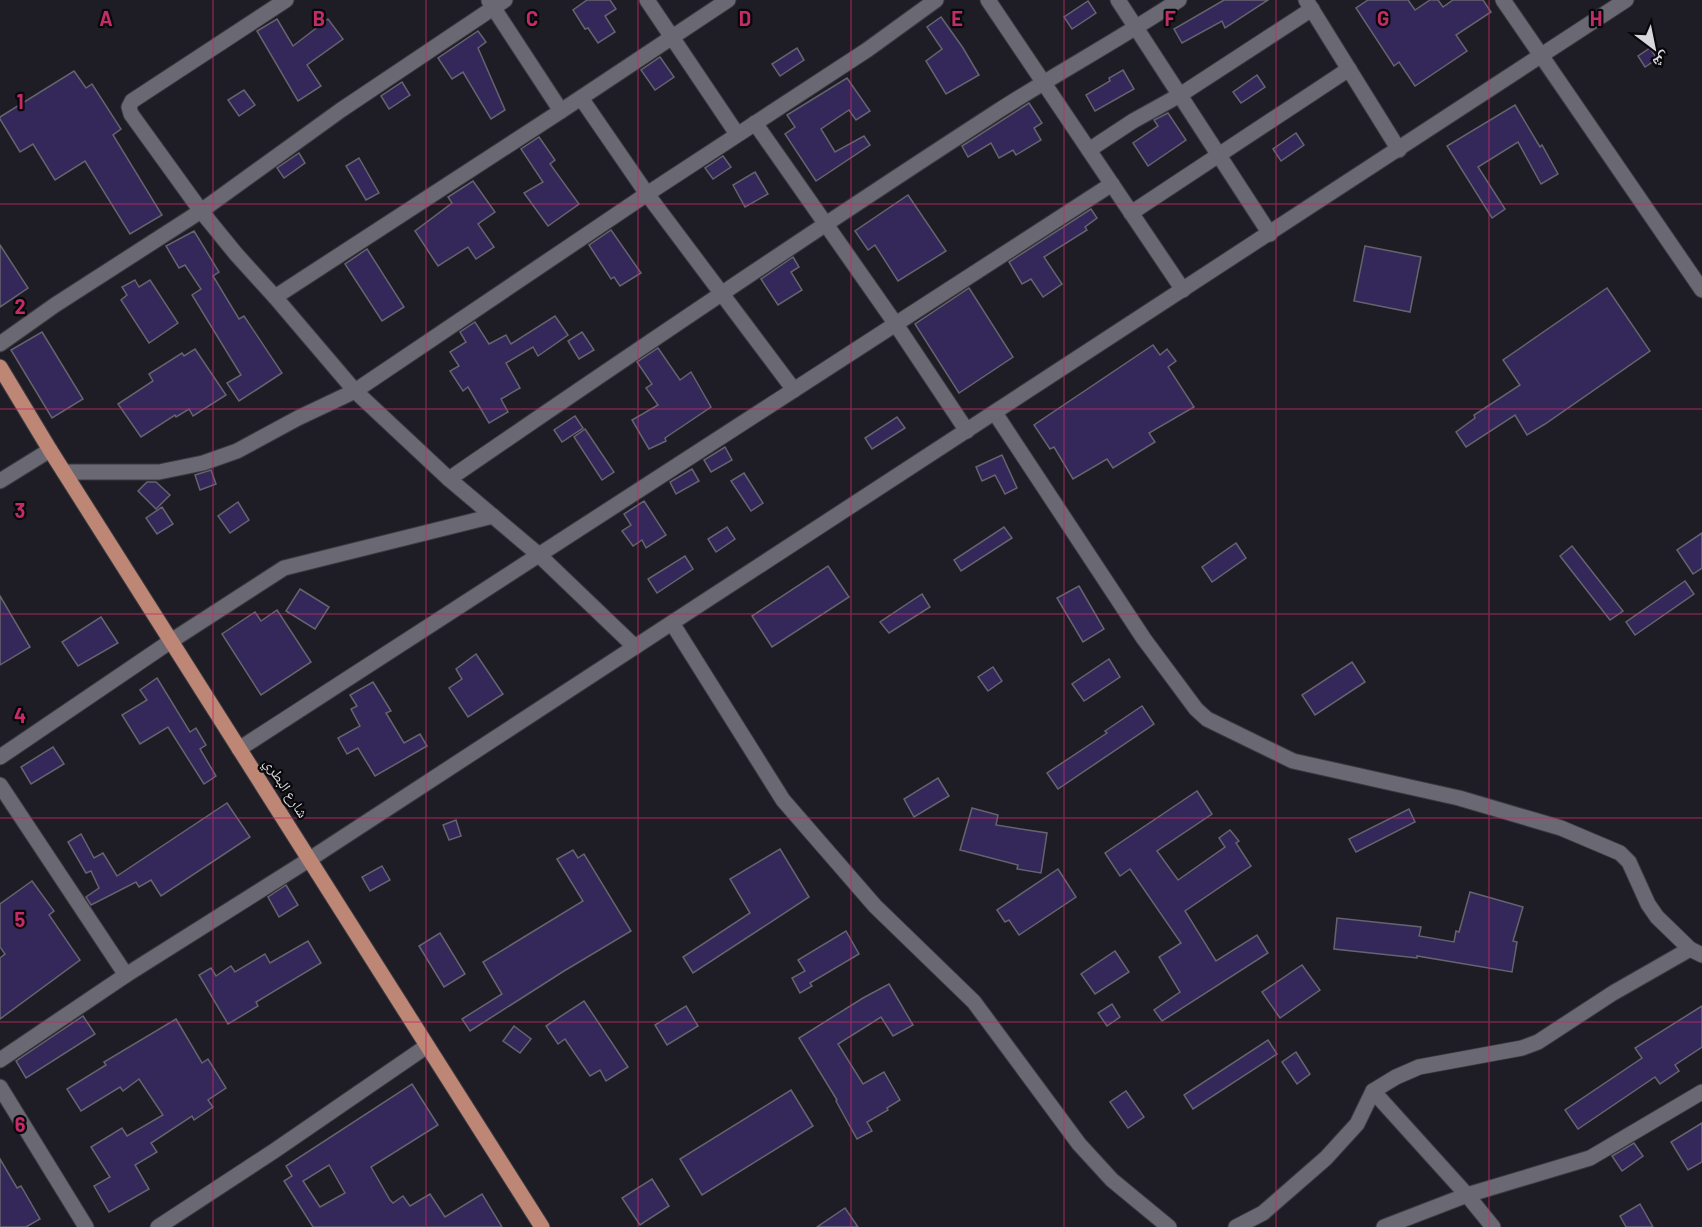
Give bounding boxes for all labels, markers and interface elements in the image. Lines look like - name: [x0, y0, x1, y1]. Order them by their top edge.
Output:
- text: A: [99, 6, 113, 30]
- text: B: [313, 6, 325, 30]
- text: C: [526, 6, 538, 30]
- text: D: [739, 6, 751, 30]
- text: E: [951, 6, 963, 30]
- text: F: [1164, 6, 1176, 30]
- text: G: [1377, 6, 1389, 30]
- text: H: [1590, 6, 1602, 30]
- north arrow: [1624, 18, 1684, 78]
- text: ش: [1649, 48, 1674, 74]
- text: 1: [16, 89, 24, 113]
- text: 2: [14, 294, 26, 318]
- text: 3: [15, 498, 25, 522]
- text: 4: [14, 703, 26, 727]
- street label: شارع البطري: [258, 754, 313, 823]
- text: 5: [15, 907, 26, 931]
- text: 6: [15, 1112, 26, 1136]

